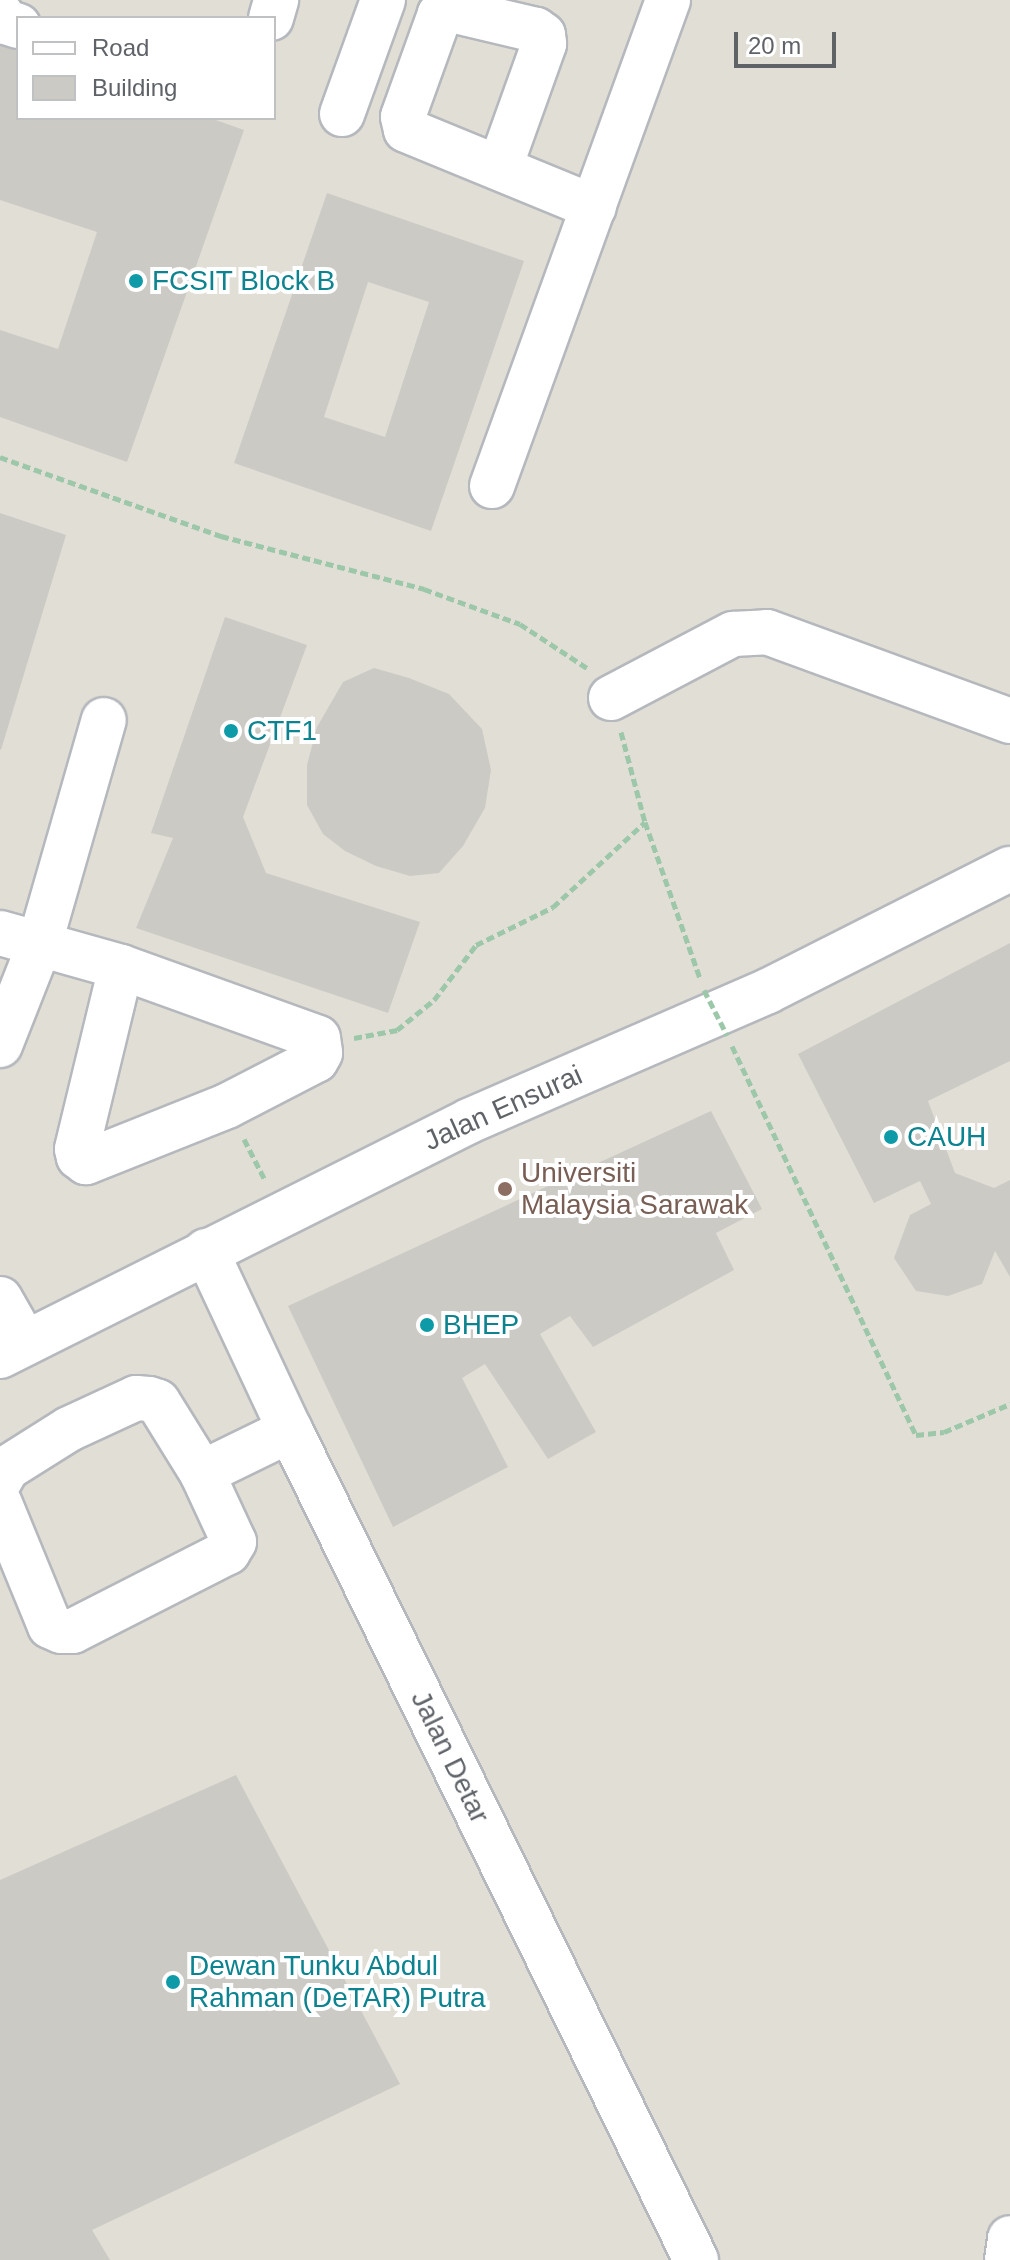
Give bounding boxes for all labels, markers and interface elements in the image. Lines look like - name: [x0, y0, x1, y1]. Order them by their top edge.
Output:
- legend: [16, 16, 276, 120]
- scale bar: [738, 16, 840, 66]
- text: 20 m: [748, 32, 801, 59]
- text: Road: [92, 34, 149, 61]
- text: Building: [92, 74, 177, 101]
- place label: FCSIT Block B: [152, 264, 336, 298]
- marker: FCSIT Block B: [127, 272, 145, 290]
- place label: CTF1: [247, 714, 317, 748]
- marker: CTF1: [222, 722, 240, 740]
- street label: Jalan Ensurai: [419, 1058, 587, 1158]
- place label: CAUH: [907, 1120, 986, 1154]
- marker: CAUH: [882, 1128, 900, 1146]
- place label: Universiti Malaysia Sarawak: [521, 1156, 748, 1222]
- marker: Universiti Malaysia Sarawak: [496, 1180, 514, 1198]
- place label: BHEP: [443, 1308, 519, 1342]
- marker: BHEP: [418, 1316, 436, 1334]
- street label: Jalan Detar: [404, 1685, 496, 1829]
- place label: Dewan Tunku Abdul Rahman (DeTAR) Putra: [189, 1949, 486, 2015]
- marker: Dewan Tunku Abdul Rahman (DeTAR) Putra: [164, 1973, 182, 1991]

